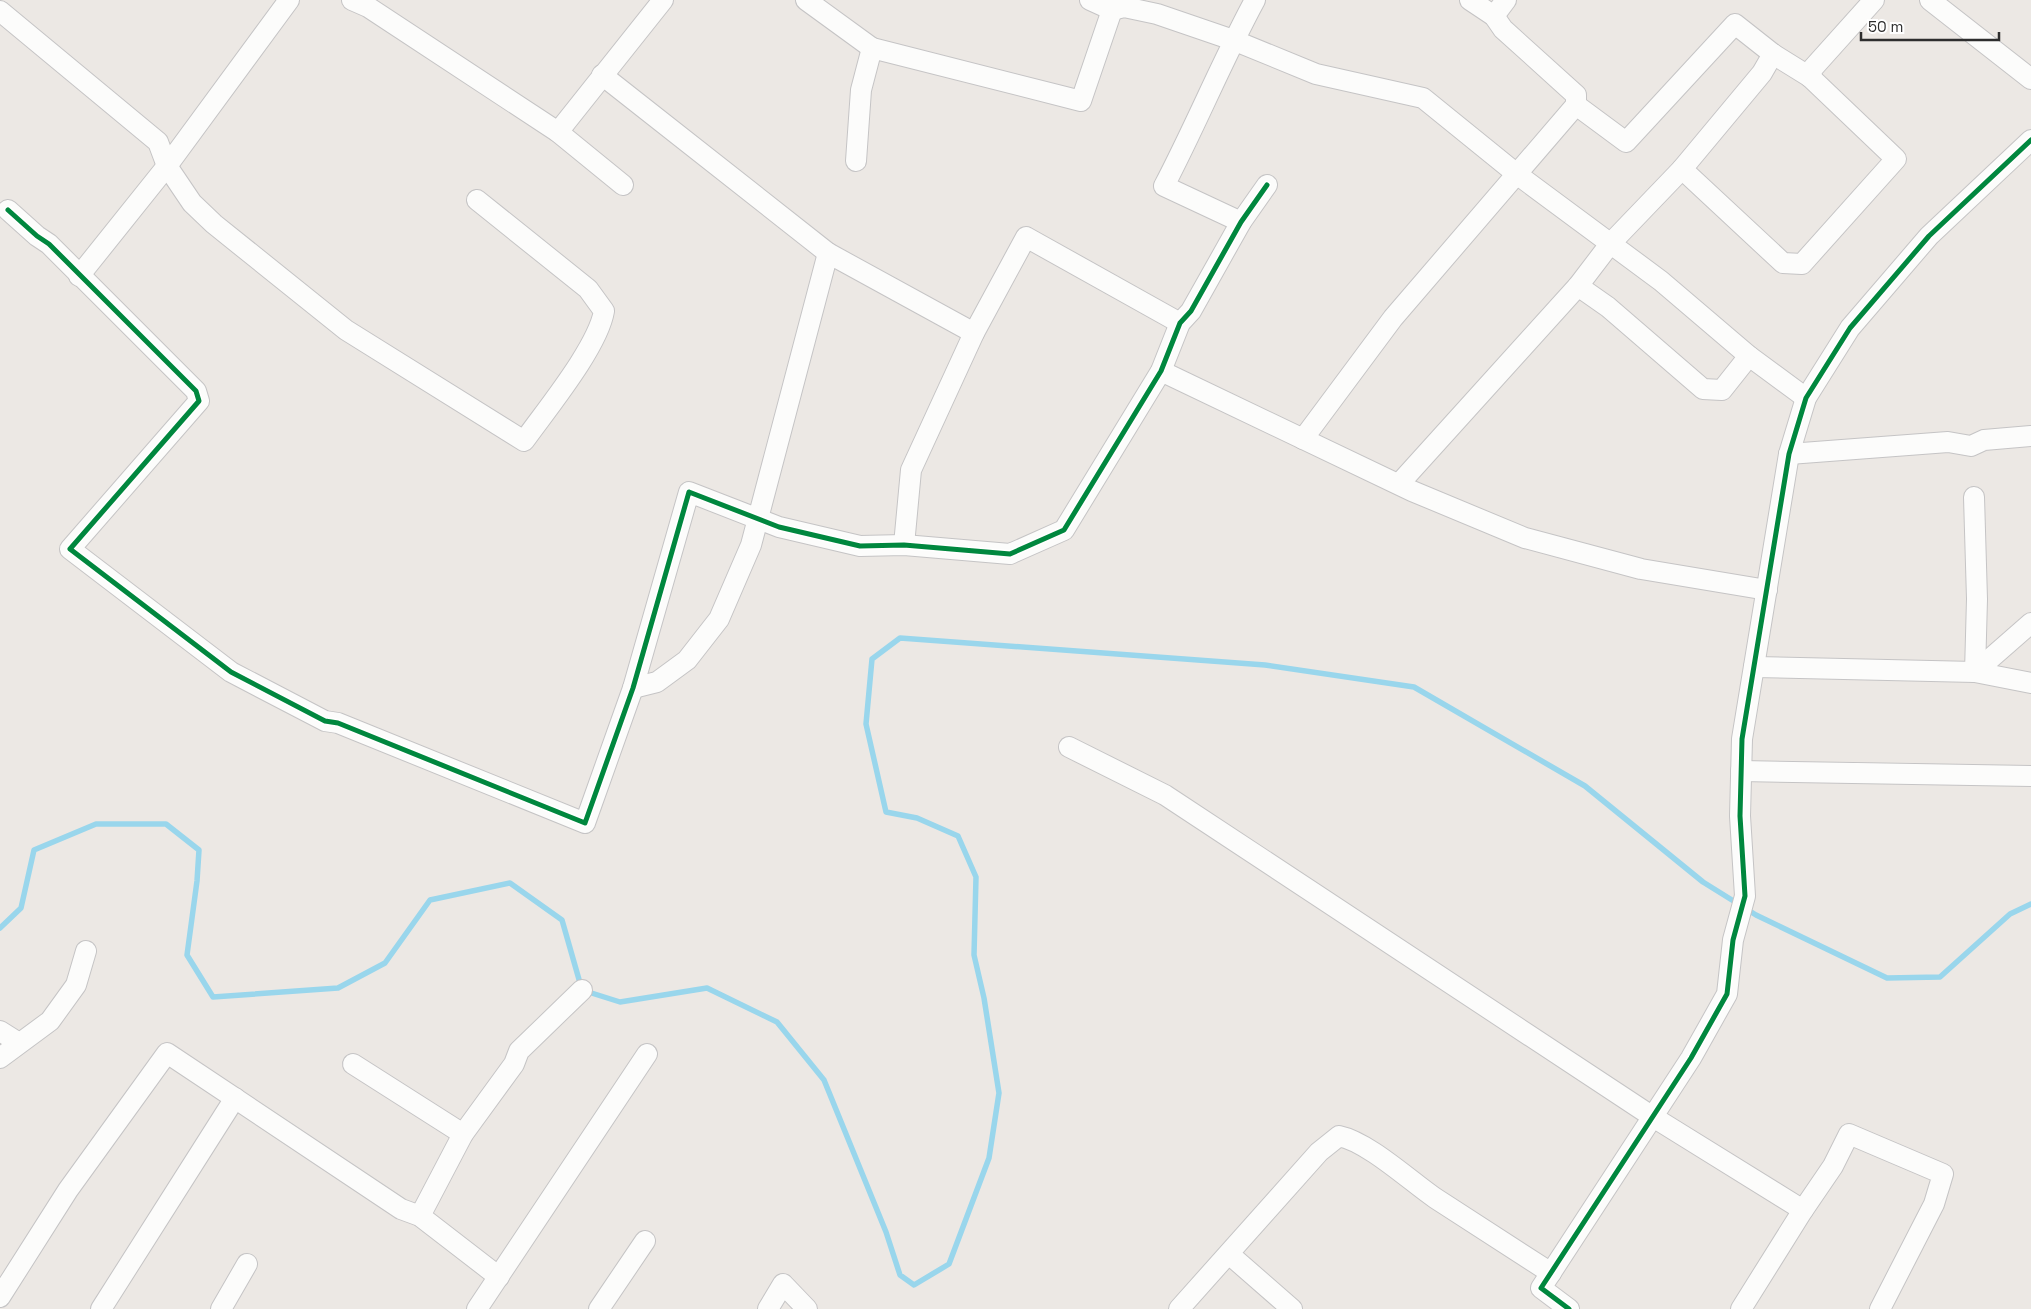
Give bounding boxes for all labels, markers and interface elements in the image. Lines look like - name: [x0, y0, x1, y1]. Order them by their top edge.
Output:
- scale bar: [1861, 10, 1998, 42]
- text: 50 m: [1868, 17, 1903, 36]

